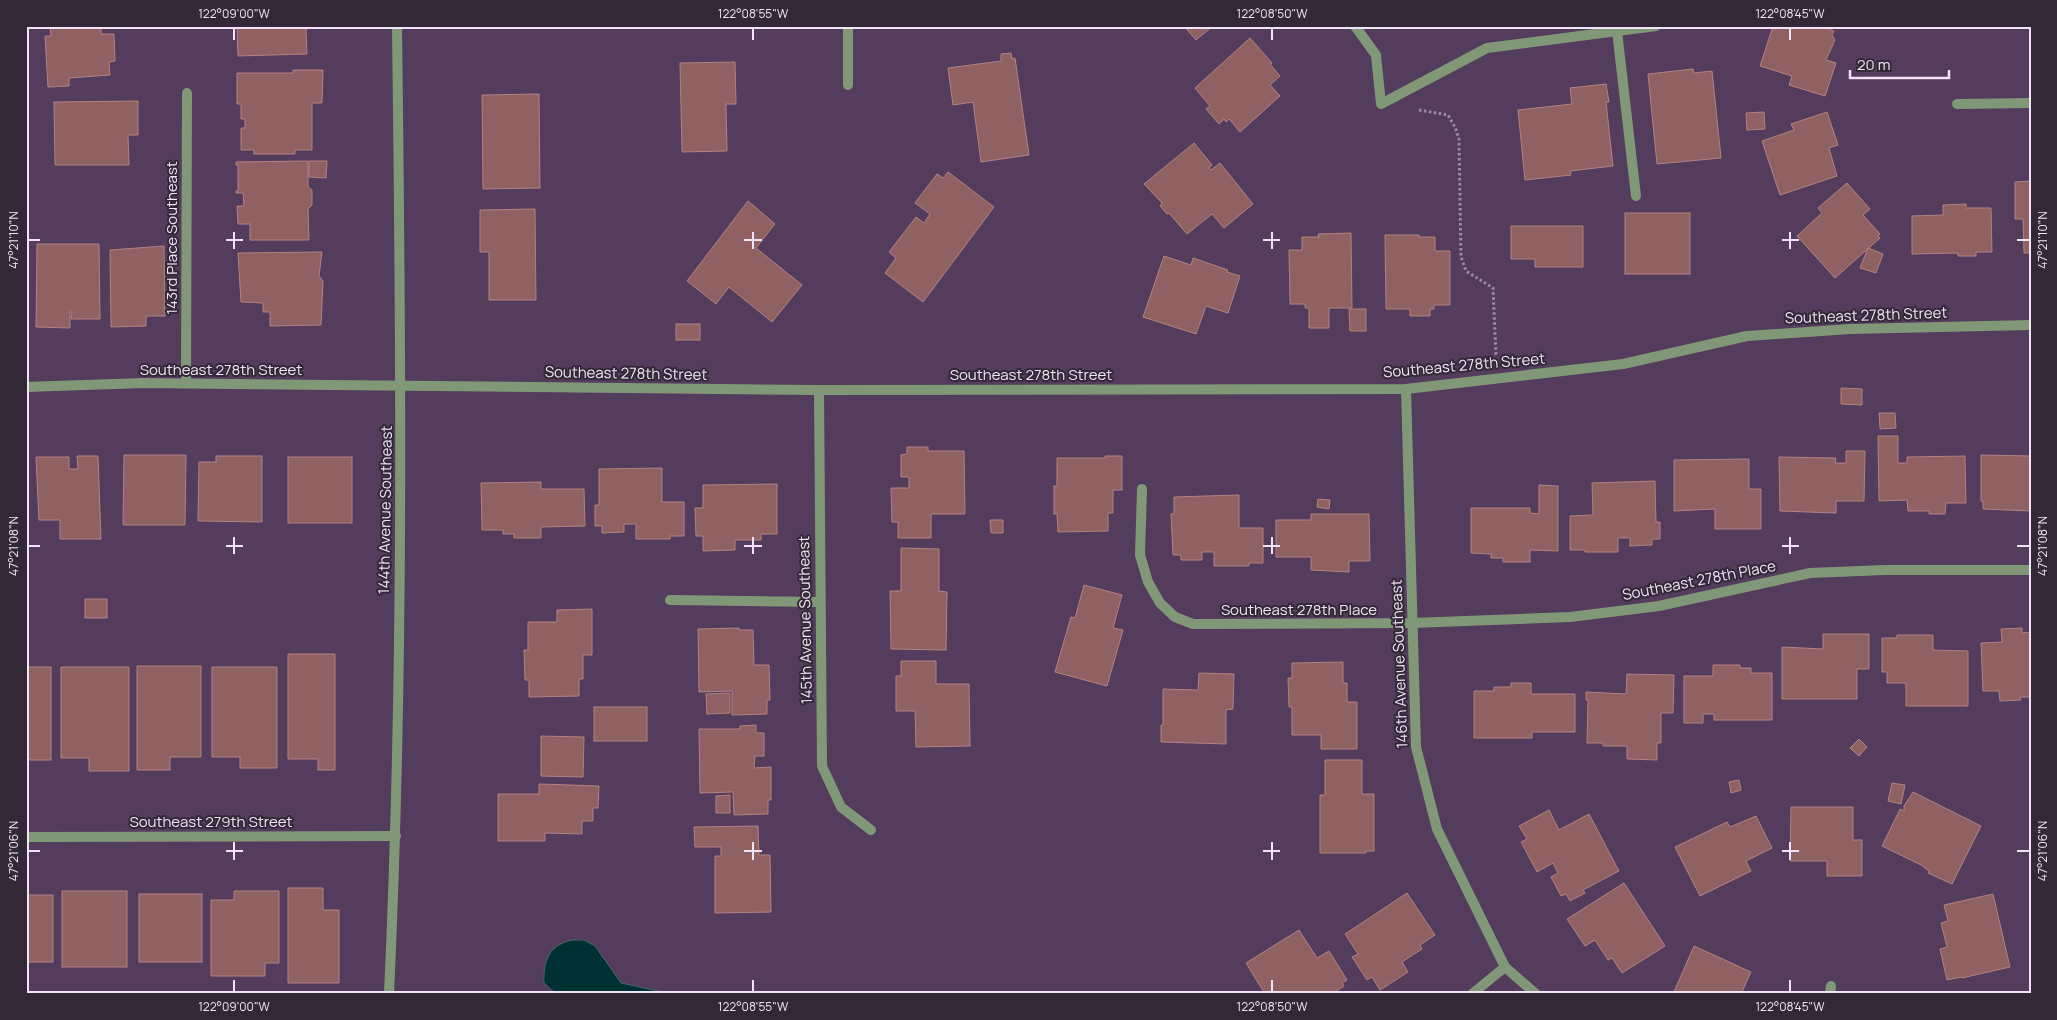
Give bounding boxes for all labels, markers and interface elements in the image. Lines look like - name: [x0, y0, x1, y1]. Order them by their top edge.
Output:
- text: 122°09'00"W: [198, 5, 271, 22]
- text: 122°08'55"W: [718, 5, 789, 22]
- text: 122°08'50"W: [1237, 5, 1308, 22]
- text: 122°08'45"W: [1755, 5, 1825, 22]
- scale bar: [1850, 48, 1948, 80]
- text: 20 m: [1857, 54, 1890, 75]
- street label: 143rd Place Southeast: [161, 161, 182, 315]
- text: 47°21'10"N: [5, 211, 22, 269]
- text: 47°21'10"N: [2034, 211, 2051, 269]
- street label: Southeast 278th Street: [1784, 302, 1948, 328]
- street label: Southeast 278th Street: [1382, 347, 1546, 383]
- street label: Southeast 278th Street: [140, 359, 302, 380]
- street label: Southeast 278th Street: [545, 361, 707, 385]
- street label: Southeast 278th Street: [950, 364, 1112, 385]
- street label: 144th Avenue Southeast: [373, 425, 397, 595]
- text: 47°21'08"N: [5, 516, 22, 576]
- text: 47°21'08"N: [2034, 516, 2051, 576]
- street label: 145th Avenue Southeast: [793, 536, 817, 704]
- street label: Southeast 278th Place: [1620, 555, 1778, 605]
- street label: 146th Avenue Southeast: [1386, 579, 1412, 749]
- street label: Southeast 278th Place: [1221, 599, 1377, 620]
- street label: Southeast 279th Street: [129, 811, 293, 832]
- text: 47°21'06"N: [5, 821, 22, 881]
- text: 47°21'06"N: [2034, 821, 2051, 881]
- text: 122°09'00"W: [198, 998, 271, 1015]
- text: 122°08'55"W: [718, 998, 789, 1015]
- text: 122°08'50"W: [1237, 998, 1308, 1015]
- text: 122°08'45"W: [1755, 998, 1825, 1015]

